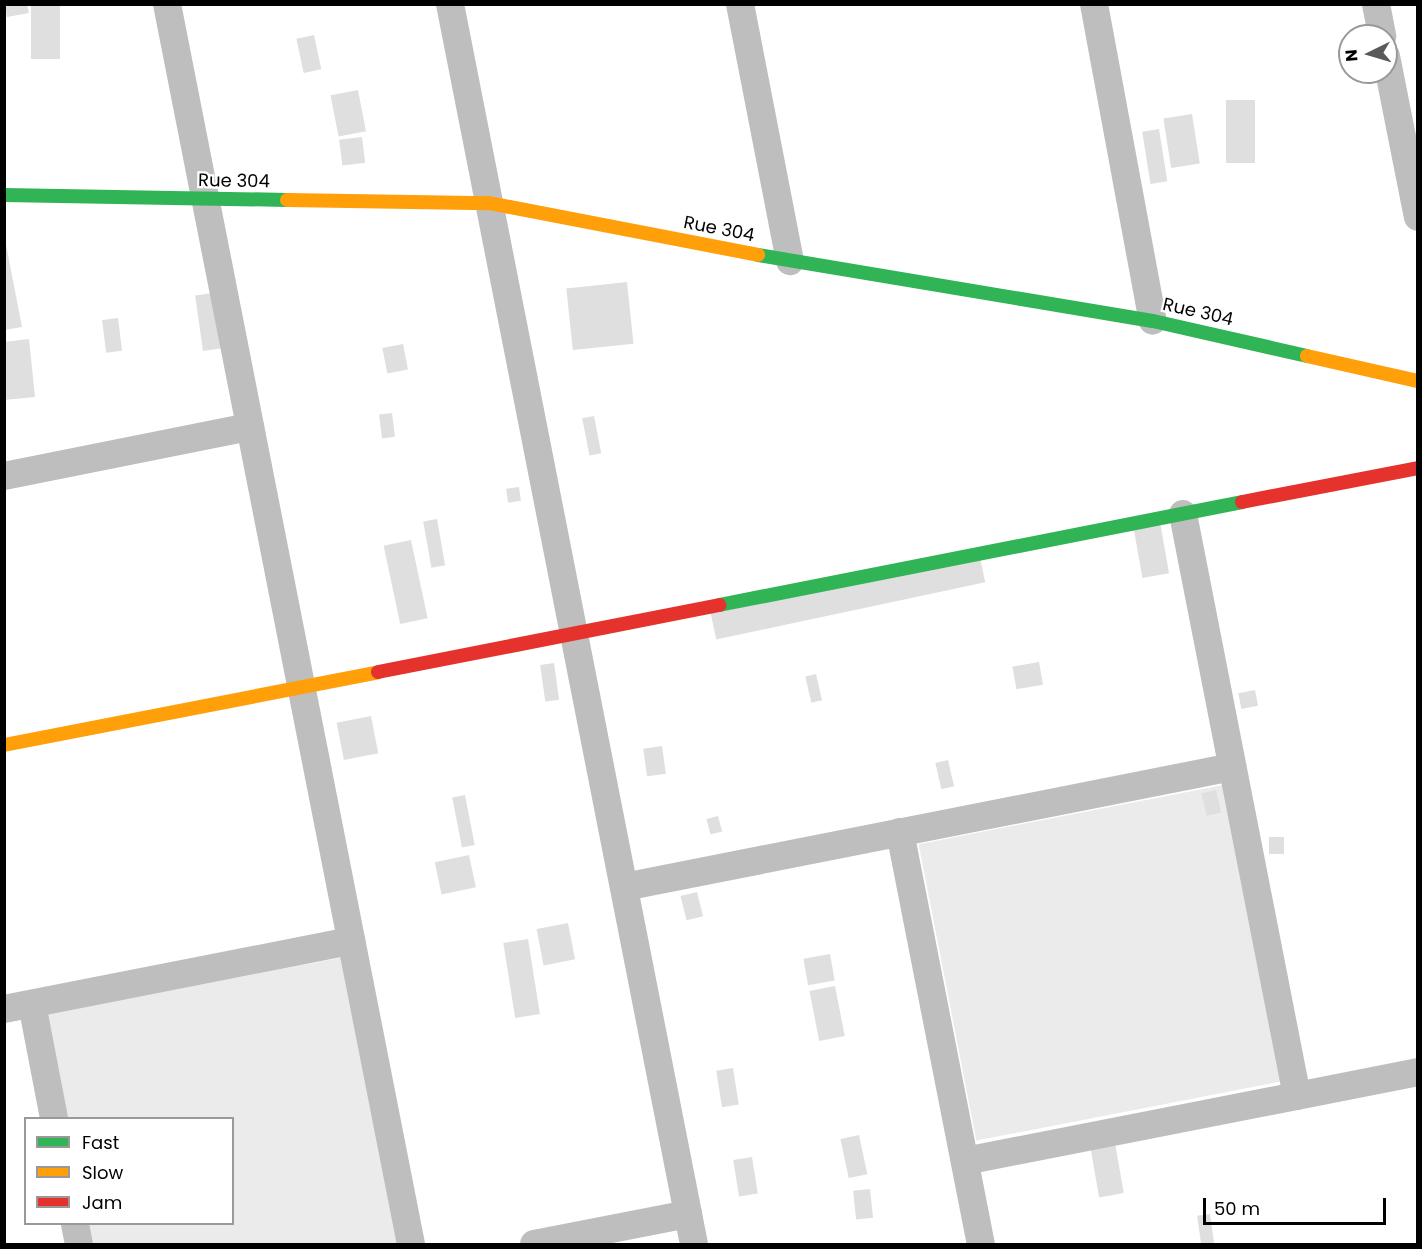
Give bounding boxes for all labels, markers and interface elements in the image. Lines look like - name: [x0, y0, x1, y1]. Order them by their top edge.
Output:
- north arrow: [1338, 24, 1398, 84]
- text: N: [1340, 48, 1364, 62]
- street label: Rue 304: [198, 170, 270, 192]
- street label: Rue 304: [682, 212, 756, 246]
- street label: Rue 304: [1161, 293, 1235, 331]
- legend: [24, 1117, 234, 1225]
- text: Fast: [82, 1130, 119, 1155]
- text: Slow: [82, 1160, 123, 1185]
- scale bar: [1206, 1186, 1389, 1224]
- text: Jam: [82, 1190, 122, 1215]
- text: 50 m: [1214, 1196, 1260, 1221]

